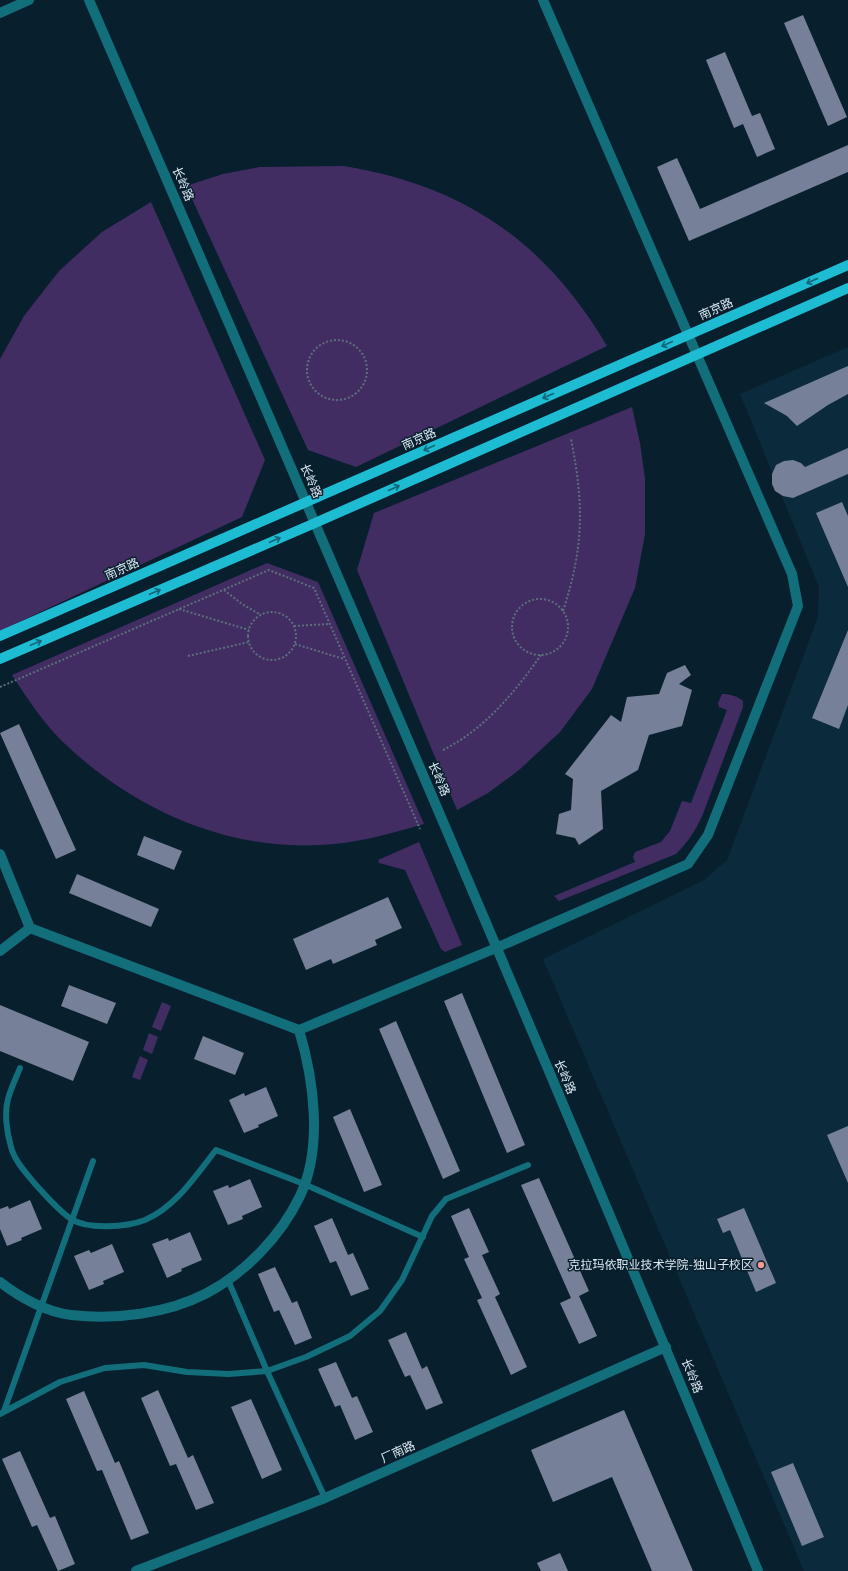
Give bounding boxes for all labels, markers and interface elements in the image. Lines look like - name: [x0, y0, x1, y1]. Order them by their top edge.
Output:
- street label: 长岭路: [170, 164, 197, 203]
- one-way arrow: [807, 278, 819, 285]
- street label: 南京路: [696, 294, 735, 323]
- one-way arrow: [662, 341, 674, 349]
- one-way arrow: [543, 393, 555, 400]
- street label: 南京路: [399, 424, 438, 453]
- one-way arrow: [424, 445, 436, 452]
- street label: 长岭路: [298, 461, 325, 500]
- one-way arrow: [387, 484, 399, 491]
- one-way arrow: [268, 536, 280, 543]
- street label: 南京路: [102, 554, 141, 583]
- one-way arrow: [149, 587, 161, 595]
- one-way arrow: [29, 639, 41, 646]
- street label: 长岭路: [426, 759, 453, 798]
- street label: 长岭路: [552, 1057, 579, 1096]
- place label: 克拉玛依职业技术学院-独山子校区: [568, 1257, 753, 1272]
- marker: 克拉玛依职业技术学院-独山子校区: [756, 1260, 766, 1270]
- street label: 长岭路: [679, 1356, 706, 1395]
- street label: 厂南路: [378, 1437, 417, 1466]

